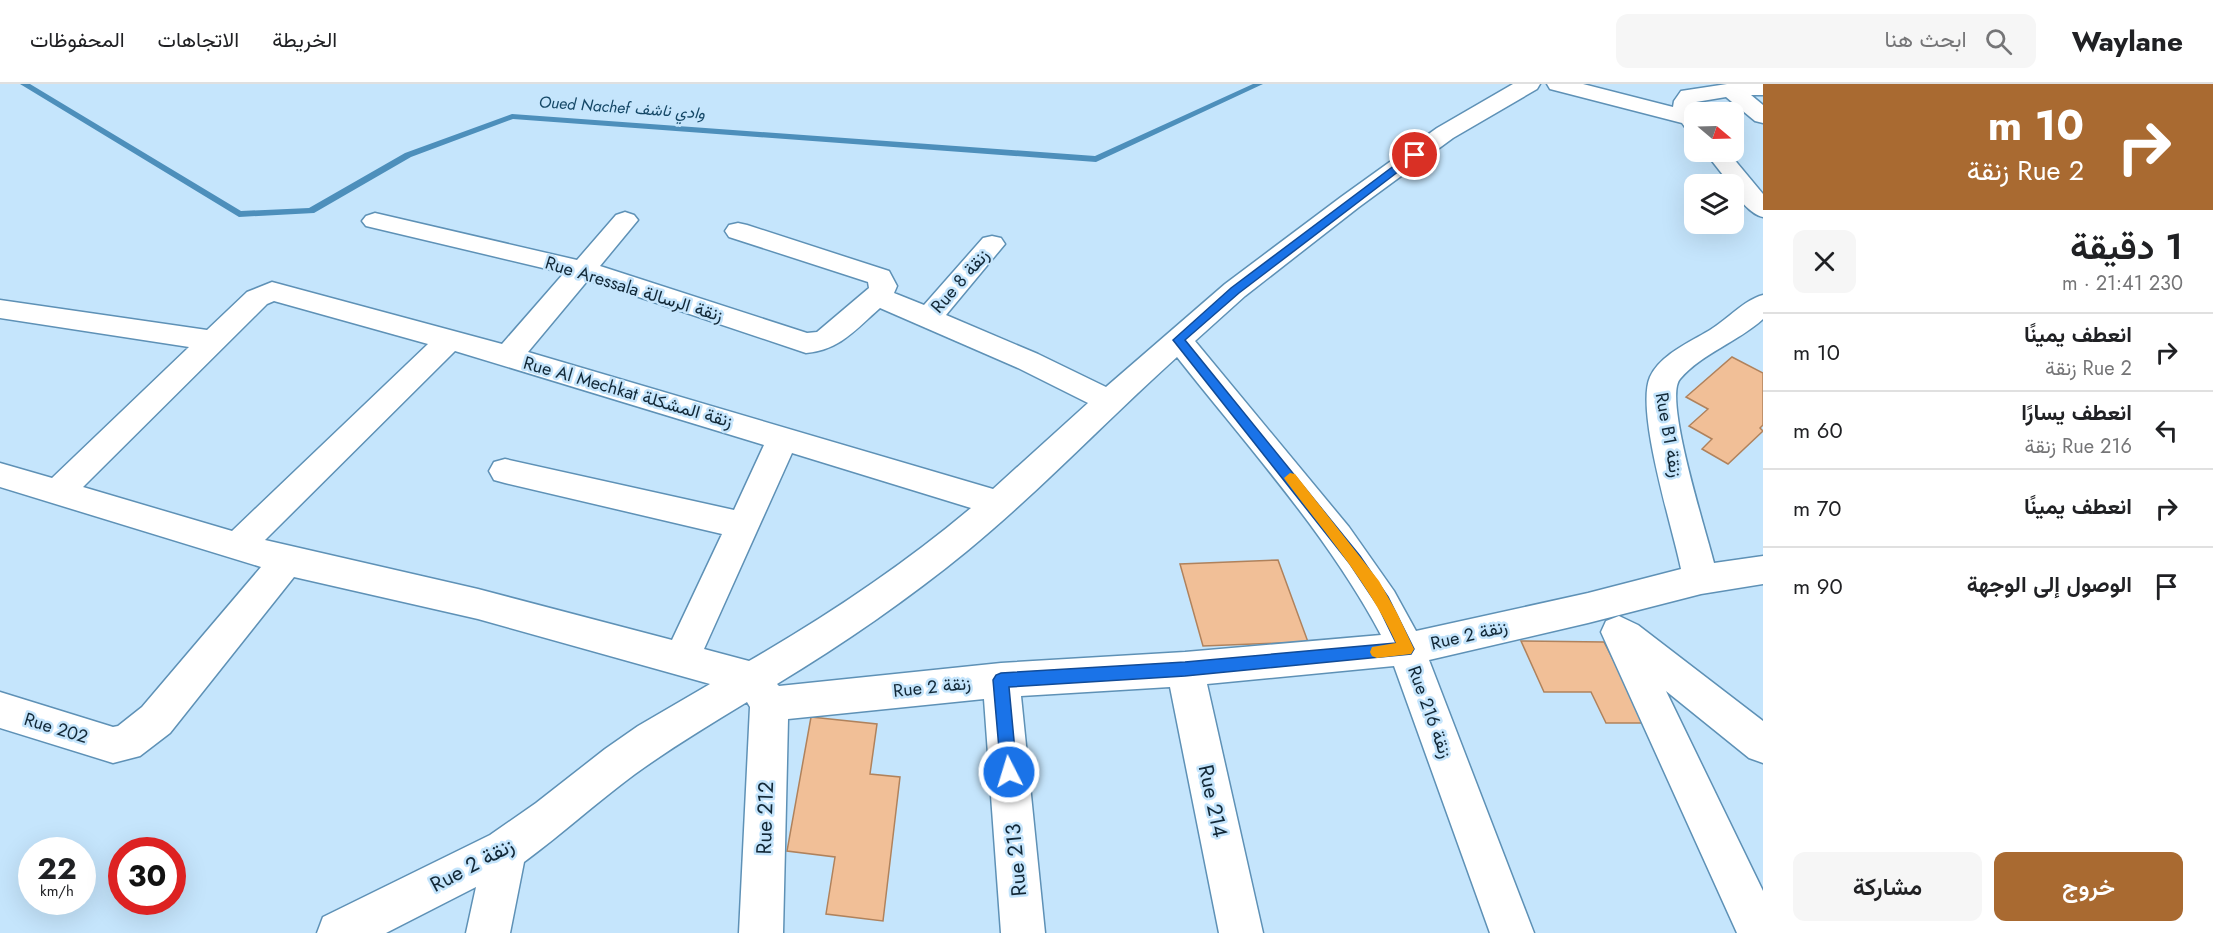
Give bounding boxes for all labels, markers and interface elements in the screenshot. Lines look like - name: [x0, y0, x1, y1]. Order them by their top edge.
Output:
- search box: [1616, 14, 2036, 68]
- text: Waylane: [2072, 21, 2183, 62]
- text: ابحث هنا: [1885, 23, 1967, 55]
- text: المحفوظات: [30, 25, 125, 55]
- text: الاتجاهات: [158, 25, 239, 55]
- text: الخريطة: [272, 25, 337, 55]
- icon: search: [1982, 25, 2015, 58]
- water label: Oued Nachef وادي ناشف: [538, 90, 706, 127]
- text: 10 m: [1988, 95, 2084, 156]
- north arrow: [1684, 102, 1744, 162]
- map controls: [1684, 102, 1744, 234]
- icon: right: [2105, 108, 2183, 186]
- pin: [1389, 129, 1440, 180]
- icon: arrive: [1398, 138, 1431, 171]
- text: Rue 2 زنقة: [1967, 151, 2084, 190]
- button: layers: [1684, 174, 1744, 234]
- text: 1 دقيقة: [2070, 220, 2183, 272]
- button: close: [1793, 230, 1856, 293]
- street label: Rue 8 زنقة: [925, 243, 995, 319]
- street label: Rue Aressala زنقة الرسالة: [542, 250, 726, 328]
- text: 230 m · 21:41: [2062, 269, 2183, 298]
- text: انعطف يمينًا: [2024, 318, 2132, 350]
- text: 10 m: [1793, 336, 1840, 368]
- icon: right: [2150, 336, 2183, 369]
- street label: Rue Al Mechkat زنقة المشكلة: [520, 350, 736, 434]
- text: Rue 2 زنقة: [2045, 354, 2132, 383]
- street label: Rue B1 زنقة: [1649, 390, 1689, 480]
- text: انعطف يسارًا: [2021, 396, 2132, 428]
- text: 60 m: [1793, 414, 1843, 446]
- icon: left: [2150, 414, 2183, 447]
- text: Rue 216 زنقة: [2025, 432, 2132, 461]
- text: انعطف يمينًا: [2024, 490, 2132, 522]
- text: 70 m: [1793, 492, 1842, 524]
- icon: right: [2150, 492, 2183, 525]
- text: الوصول إلى الوجهة: [1967, 568, 2132, 600]
- text: 90 m: [1793, 570, 1843, 602]
- icon: arrive: [2150, 570, 2183, 603]
- street label: Rue 2 زنقة: [1428, 614, 1510, 656]
- street label: Rue 216 زنقة: [1401, 662, 1459, 762]
- street label: Rue 2 زنقة: [892, 670, 972, 704]
- street label: Rue 202: [21, 706, 91, 750]
- position arrow: [977, 740, 1041, 804]
- street label: Rue 214: [1191, 762, 1235, 840]
- street label: Rue 212: [749, 781, 781, 855]
- street label: Rue 213: [998, 822, 1034, 898]
- street label: Rue 2 زنقة: [425, 830, 519, 900]
- speed limit sign: 30: [108, 837, 186, 915]
- text: 22: [37, 847, 77, 890]
- button: مشاركة: [1793, 852, 1982, 921]
- button: خروج: [1994, 852, 2183, 921]
- text: km/h: [40, 880, 74, 902]

